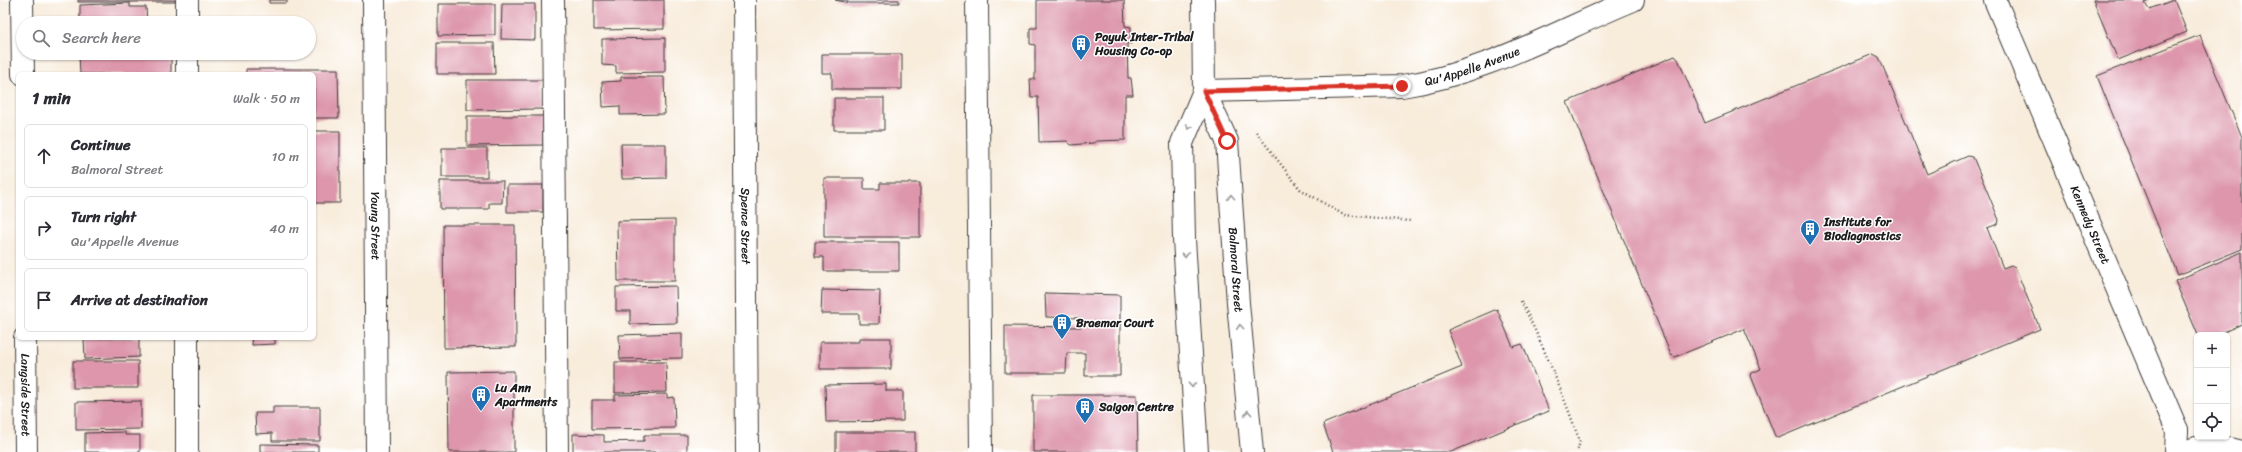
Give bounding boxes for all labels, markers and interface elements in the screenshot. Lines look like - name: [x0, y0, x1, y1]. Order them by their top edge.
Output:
- search box: [16, 16, 316, 60]
- text: Search here: [62, 25, 141, 51]
- place label: Payuk Inter-Tribal Housing Co-op: [1094, 26, 1194, 62]
- icon: search: [30, 27, 52, 49]
- building icon: Payuk Inter-Tribal Housing Co-op: [1070, 33, 1092, 61]
- street label: Qu'Appelle Avenue: [1422, 40, 1524, 93]
- route end: [1393, 77, 1411, 95]
- text: 1 min: [32, 83, 71, 113]
- text: Walk · 50 m: [233, 87, 300, 110]
- one-way arrow: [1186, 122, 1194, 130]
- text: Continue: [71, 132, 131, 158]
- route start: [1218, 132, 1236, 150]
- icon: ahead: [33, 145, 55, 167]
- text: 10 m: [272, 145, 299, 168]
- text: Balmoral Street: [71, 158, 163, 181]
- street label: Kennedy Street: [2064, 182, 2117, 267]
- street label: Spence Street: [734, 188, 757, 265]
- street label: Young Street: [364, 192, 387, 260]
- one-way arrow: [1226, 194, 1235, 200]
- text: Turn right: [71, 204, 136, 230]
- place label: Institute for Biodiagnostics: [1823, 211, 1901, 247]
- icon: right: [33, 217, 55, 239]
- text: 40 m: [269, 217, 299, 240]
- building icon: Institute for Biodiagnostics: [1799, 218, 1821, 246]
- street label: Balmoral Street: [1222, 226, 1250, 313]
- text: Qu'Appelle Avenue: [71, 230, 179, 253]
- one-way arrow: [1180, 252, 1189, 258]
- text: Arrive at destination: [71, 287, 208, 313]
- icon: arrive: [33, 289, 55, 311]
- building icon: Braemar Court: [1051, 312, 1073, 340]
- place label: Braemar Court: [1076, 312, 1155, 334]
- one-way arrow: [1236, 324, 1245, 330]
- map controls: [2194, 332, 2230, 440]
- button: +: [2194, 332, 2230, 368]
- street label: Langside Street: [14, 353, 37, 437]
- button: −: [2194, 368, 2230, 404]
- place label: Lu Ann Apartments: [494, 377, 558, 413]
- one-way arrow: [1188, 382, 1197, 388]
- building icon: Lu Ann Apartments: [470, 384, 492, 412]
- building icon: Saigon Centre: [1074, 396, 1096, 424]
- place label: Saigon Centre: [1098, 396, 1175, 418]
- button: locate: [2194, 404, 2230, 440]
- one-way arrow: [1244, 410, 1253, 416]

